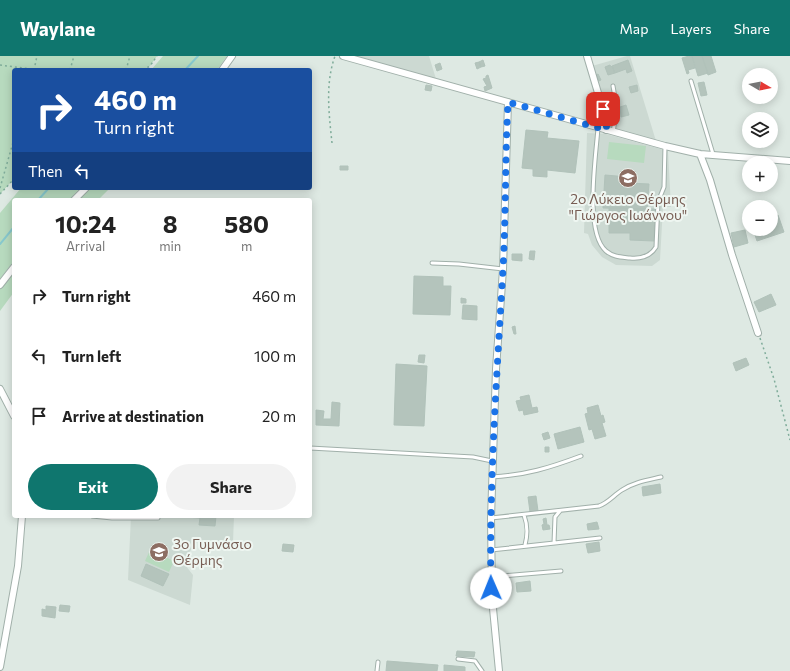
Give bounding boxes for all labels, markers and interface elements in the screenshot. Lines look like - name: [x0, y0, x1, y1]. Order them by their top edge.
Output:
- text: Waylane: [20, 17, 95, 40]
- text: Map: [620, 20, 648, 37]
- text: Layers: [670, 20, 712, 37]
- text: Share: [734, 20, 770, 37]
- north arrow: [742, 68, 778, 104]
- map controls: [742, 68, 778, 236]
- text: 460 m: [94, 82, 177, 116]
- icon: right: [28, 84, 80, 136]
- pin: [586, 92, 620, 126]
- icon: arrive: [592, 98, 614, 120]
- button: layers: [742, 112, 778, 148]
- text: Turn right: [94, 116, 174, 138]
- button: +: [742, 156, 778, 192]
- icon: left: [71, 160, 93, 182]
- text: Then: [28, 162, 63, 180]
- school or university icon: 2ο Λύκειο Θέρμης "Γιώργος Ιωάννου": [617, 167, 639, 189]
- place label: 2ο Λύκειο Θέρμης "Γιώργος Ιωάννου": [569, 190, 687, 223]
- button: −: [742, 200, 778, 236]
- text: 10:24: [55, 209, 116, 238]
- text: 8: [163, 209, 178, 238]
- text: 580: [224, 209, 269, 238]
- text: Arrival: [66, 238, 105, 254]
- text: min: [159, 238, 181, 254]
- text: m: [241, 238, 252, 254]
- icon: right: [28, 285, 50, 307]
- text: Turn right: [62, 287, 131, 305]
- text: 460 m: [252, 287, 296, 305]
- icon: left: [28, 345, 50, 367]
- text: Turn left: [62, 347, 121, 365]
- text: 100 m: [254, 347, 296, 365]
- icon: arrive: [28, 405, 50, 427]
- text: Arrive at destination: [62, 407, 204, 425]
- text: 20 m: [262, 407, 296, 425]
- button: Exit: [28, 464, 158, 510]
- button: Share: [166, 464, 296, 510]
- place label: 3ο Γυμνάσιο Θέρμης: [173, 535, 252, 568]
- school or university icon: 3ο Γυμνάσιο Θέρμης: [148, 541, 170, 563]
- position arrow: [470, 567, 512, 609]

